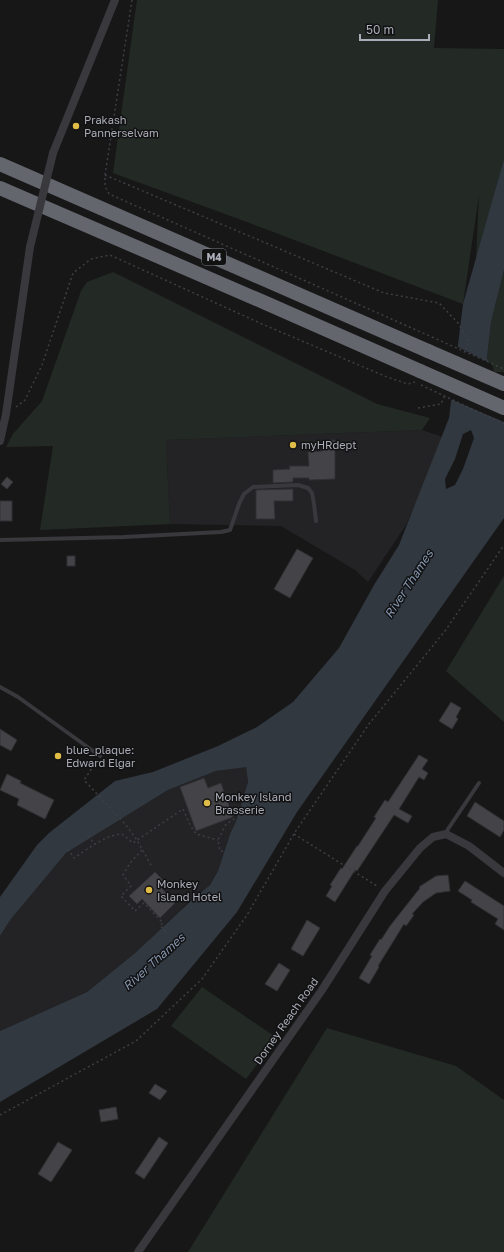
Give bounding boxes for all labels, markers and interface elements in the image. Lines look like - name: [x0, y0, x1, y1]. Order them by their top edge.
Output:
- scale bar: [360, 16, 429, 42]
- text: 50 m: [366, 22, 394, 37]
- place label: Prakash Pannerselvam: [84, 113, 159, 139]
- marker: Prakash Pannerselvam: [71, 121, 81, 131]
- road number: M4: [202, 249, 226, 265]
- place label: myHRdept: [301, 438, 357, 451]
- marker: myHRdept: [288, 440, 298, 450]
- water label: River Thames: [381, 546, 436, 621]
- place label: blue_plaque: Edward Elgar: [66, 743, 136, 769]
- marker: blue_plaque: Edward Elgar: [53, 751, 63, 761]
- place label: Monkey Island Brasserie: [215, 790, 291, 816]
- marker: Monkey Island Brasserie: [202, 798, 212, 808]
- place label: Monkey Island Hotel: [157, 877, 222, 903]
- marker: Monkey Island Hotel: [144, 885, 154, 895]
- water label: River Thames: [120, 930, 188, 993]
- street label: Dorney Reach Road: [251, 975, 320, 1067]

